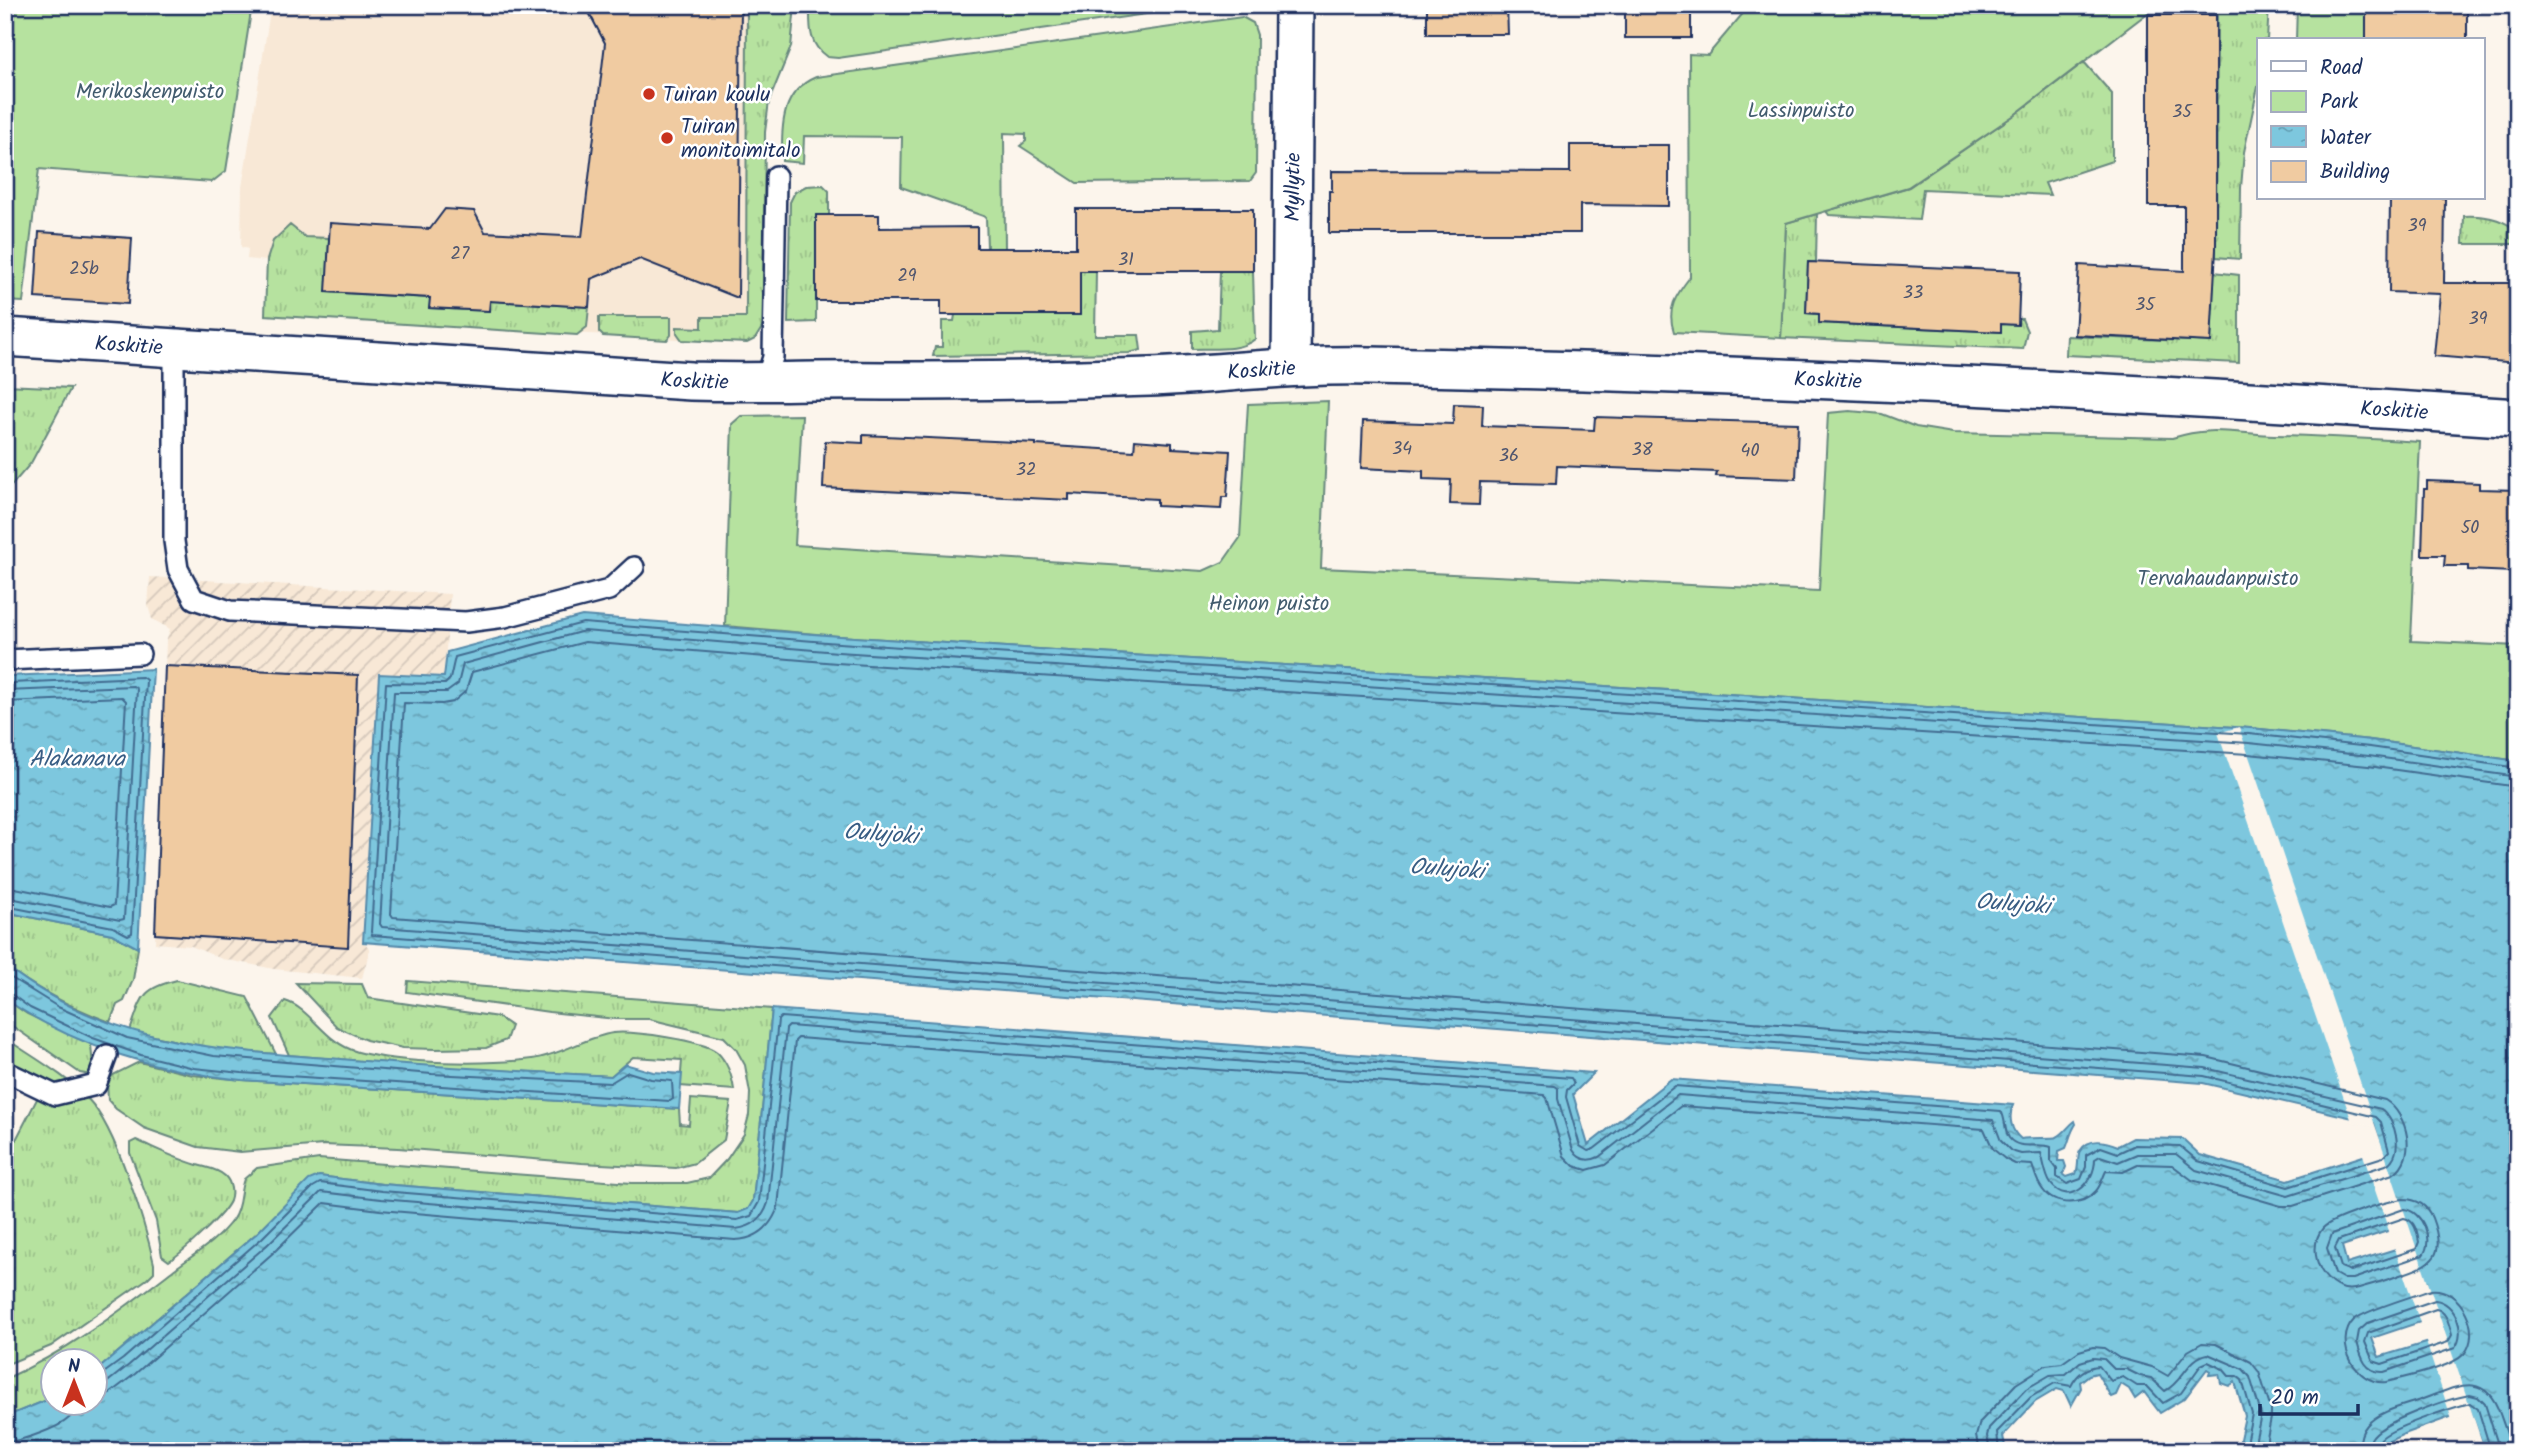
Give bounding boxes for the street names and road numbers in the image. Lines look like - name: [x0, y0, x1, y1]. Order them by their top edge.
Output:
- street label: Myllytie: [1277, 152, 1311, 222]
- street label: Koskitie: [93, 328, 164, 365]
- street label: Koskitie: [1226, 352, 1297, 390]
- street label: Koskitie: [1793, 363, 1863, 399]
- street label: Koskitie: [659, 364, 729, 400]
- street label: Koskitie: [2359, 393, 2430, 430]

